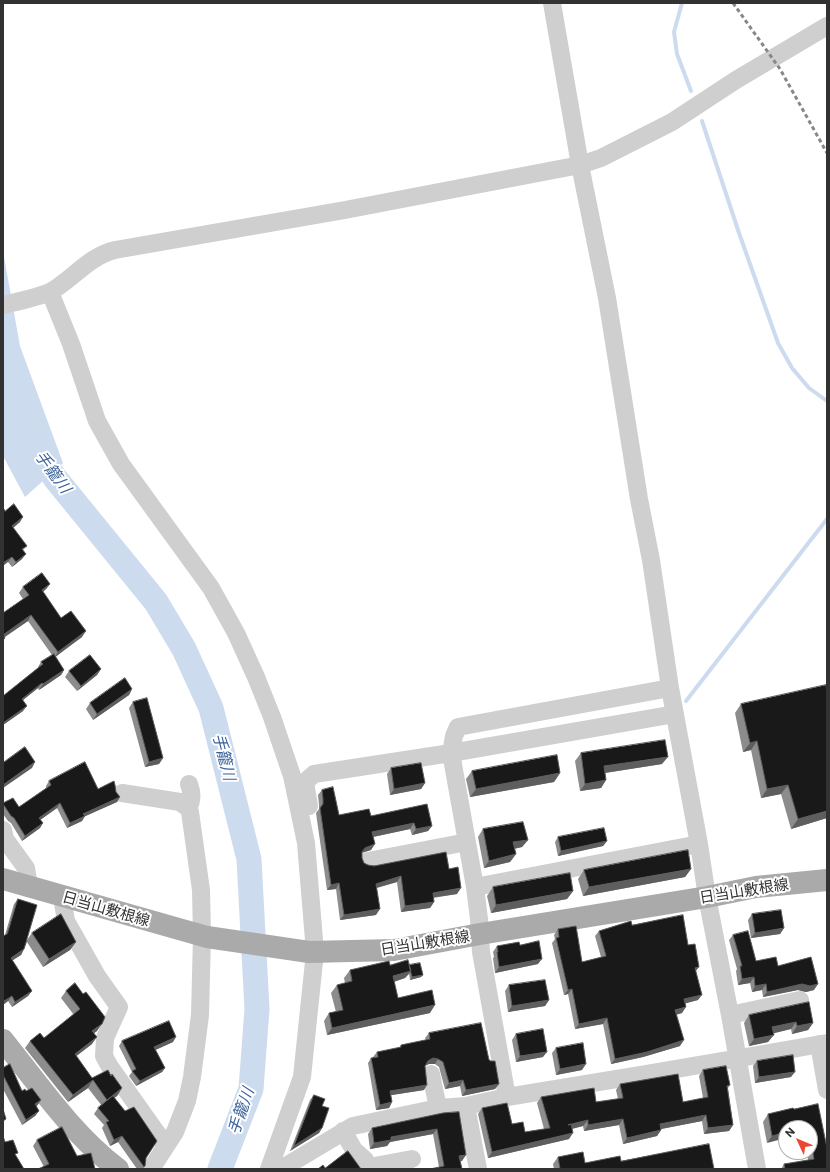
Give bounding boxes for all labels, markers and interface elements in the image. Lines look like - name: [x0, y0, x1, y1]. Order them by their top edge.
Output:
- water label: 手籠川: [31, 447, 75, 497]
- water label: 手籠川: [209, 731, 239, 783]
- street label: 日当山敷根線: [698, 875, 790, 907]
- street label: 日当山敷根線: [60, 888, 152, 930]
- street label: 日当山敷根線: [379, 927, 471, 959]
- water label: 手籠川: [224, 1085, 258, 1137]
- north arrow: [778, 1120, 818, 1160]
- text: N: [782, 1125, 797, 1140]

